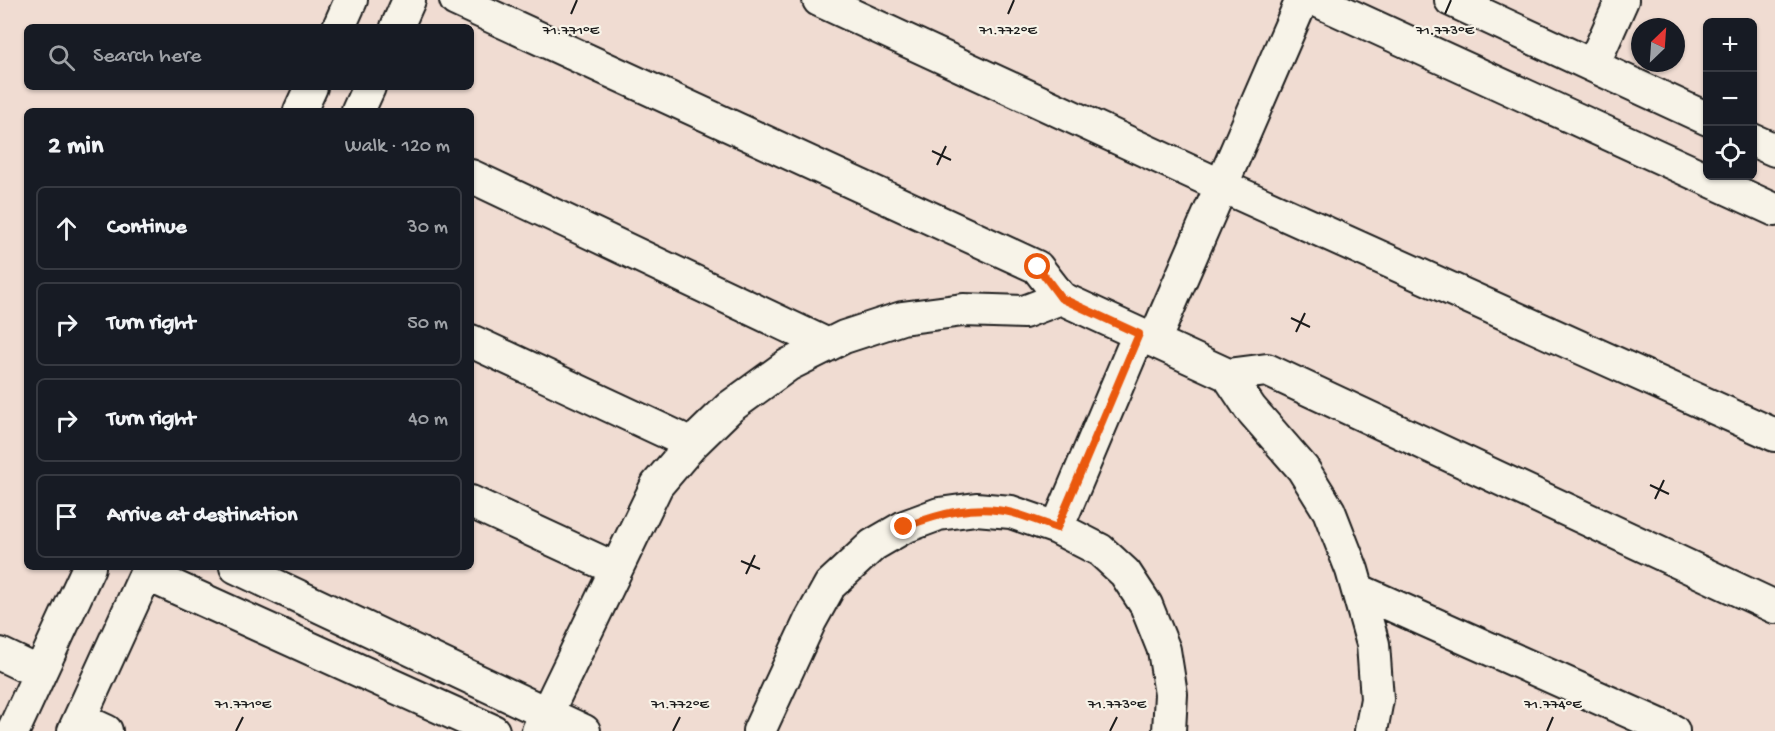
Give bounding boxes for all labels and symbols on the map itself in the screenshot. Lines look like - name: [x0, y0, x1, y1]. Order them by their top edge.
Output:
- north arrow: [1631, 18, 1685, 72]
- text: 71.771°E: [542, 22, 600, 40]
- text: 71.772°E: [978, 22, 1037, 40]
- text: 71.773°E: [1415, 22, 1475, 40]
- route start: [1024, 253, 1050, 279]
- route end: [890, 513, 916, 539]
- text: 71.771°E: [214, 696, 272, 714]
- text: 71.772°E: [650, 696, 709, 714]
- text: 71.773°E: [1087, 696, 1147, 714]
- text: 71.774°E: [1523, 696, 1582, 714]

